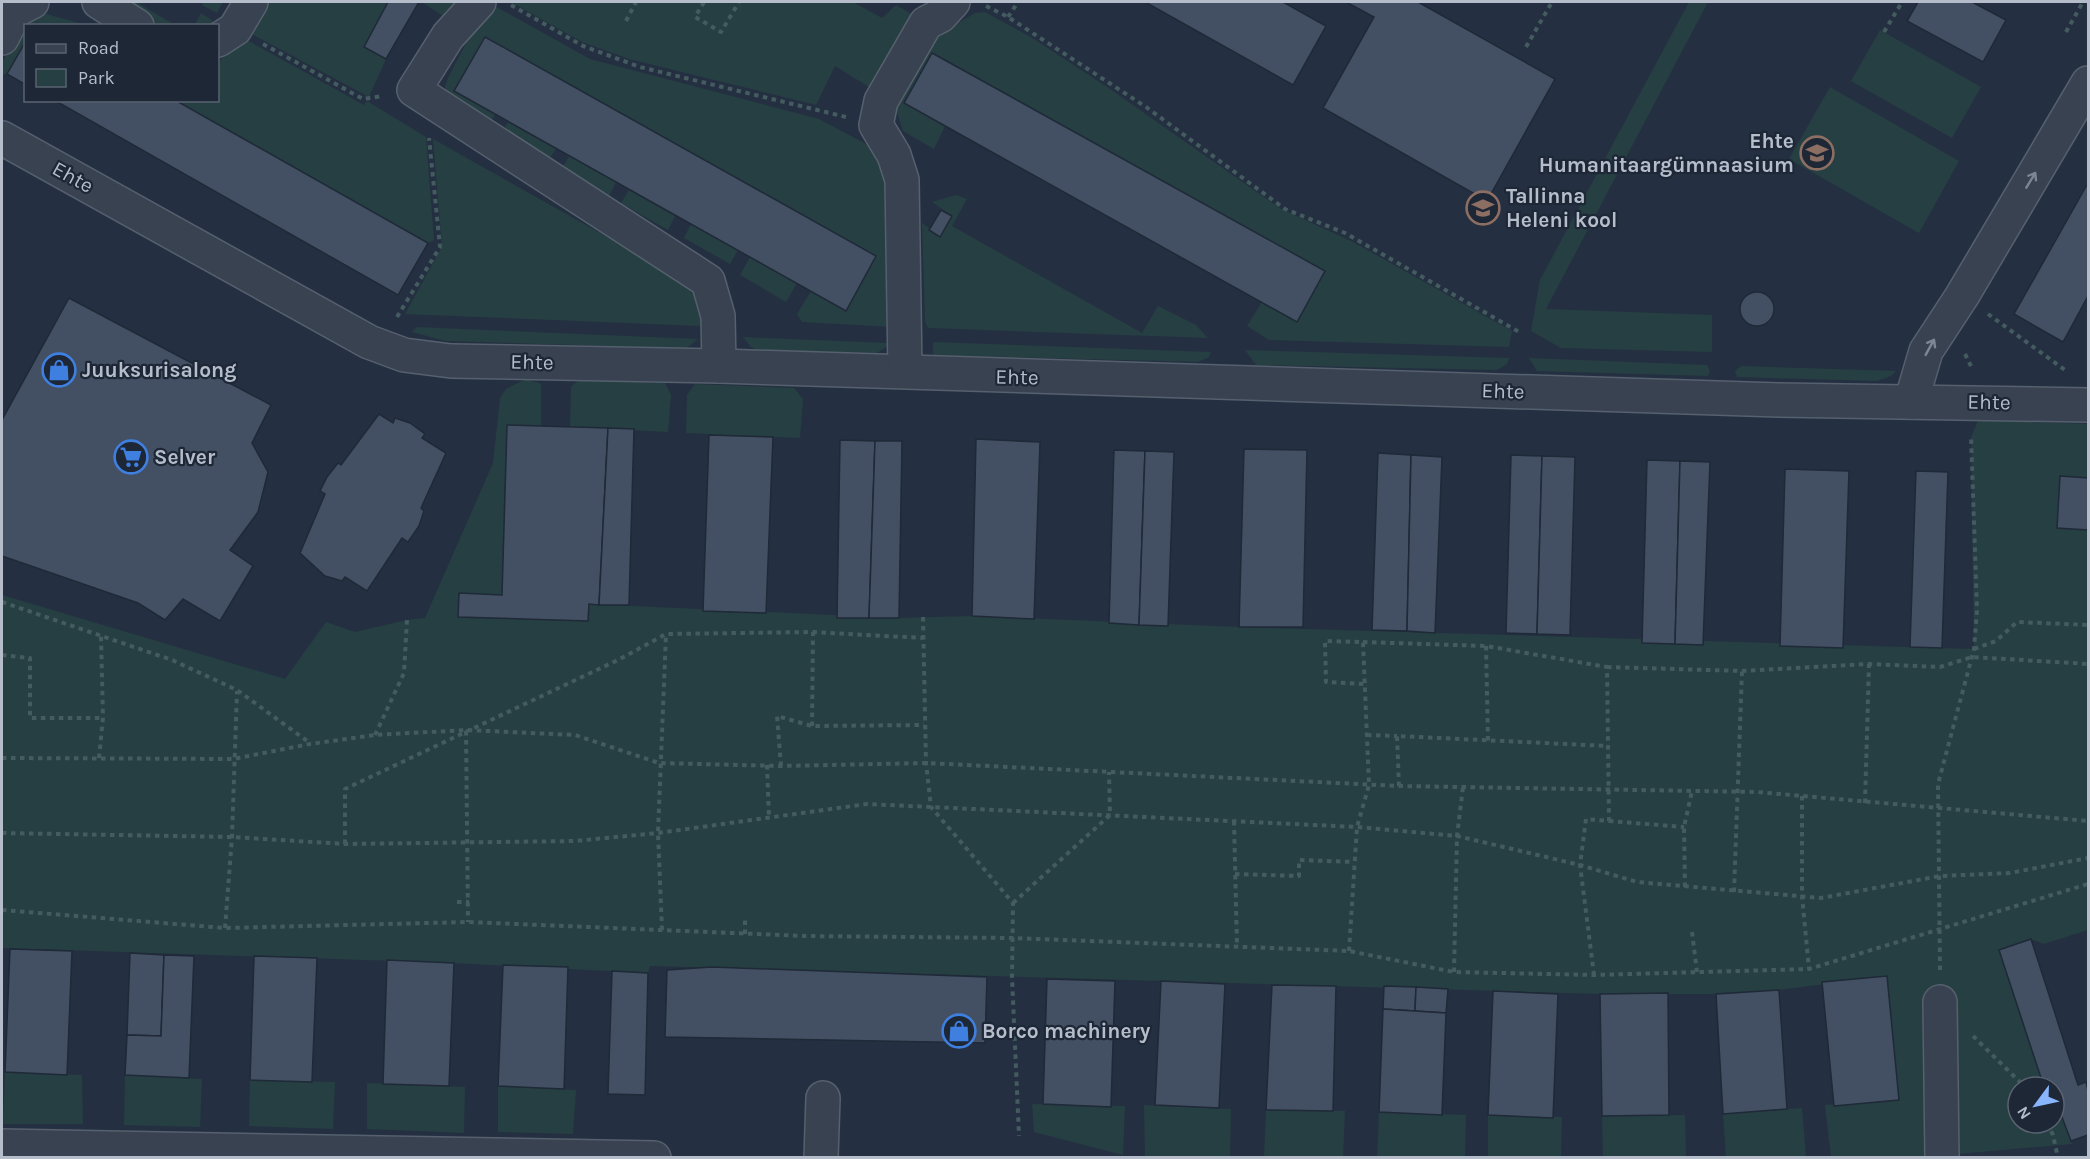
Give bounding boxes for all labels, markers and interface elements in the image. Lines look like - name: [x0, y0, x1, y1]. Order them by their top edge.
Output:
- legend: [24, 24, 219, 102]
- text: Road: [78, 37, 119, 59]
- text: Park: [78, 67, 115, 89]
- place label: Ehte Humanitaargümnaasium: [1539, 129, 1794, 177]
- school or university icon: Ehte Humanitaargümnaasium: [1799, 135, 1835, 171]
- street label: Ehte: [48, 156, 98, 198]
- one-way arrow: [2025, 172, 2037, 189]
- place label: Tallinna Heleni kool: [1506, 184, 1617, 232]
- school or university icon: Tallinna Heleni kool: [1465, 190, 1501, 226]
- one-way arrow: [1924, 339, 1936, 356]
- street label: Ehte: [510, 350, 554, 374]
- shop icon: Juuksurisalong: [41, 352, 77, 388]
- place label: Juuksurisalong: [82, 358, 236, 382]
- street label: Ehte: [995, 365, 1039, 389]
- street label: Ehte: [1481, 378, 1525, 404]
- street label: Ehte: [1967, 390, 2011, 414]
- supermarket icon: Selver: [113, 439, 149, 475]
- place label: Selver: [154, 445, 216, 469]
- shop icon: Borco machinery: [941, 1013, 977, 1049]
- place label: Borco machinery: [982, 1019, 1151, 1043]
- north arrow: [2006, 1075, 2066, 1135]
- text: N: [2013, 1103, 2035, 1123]

